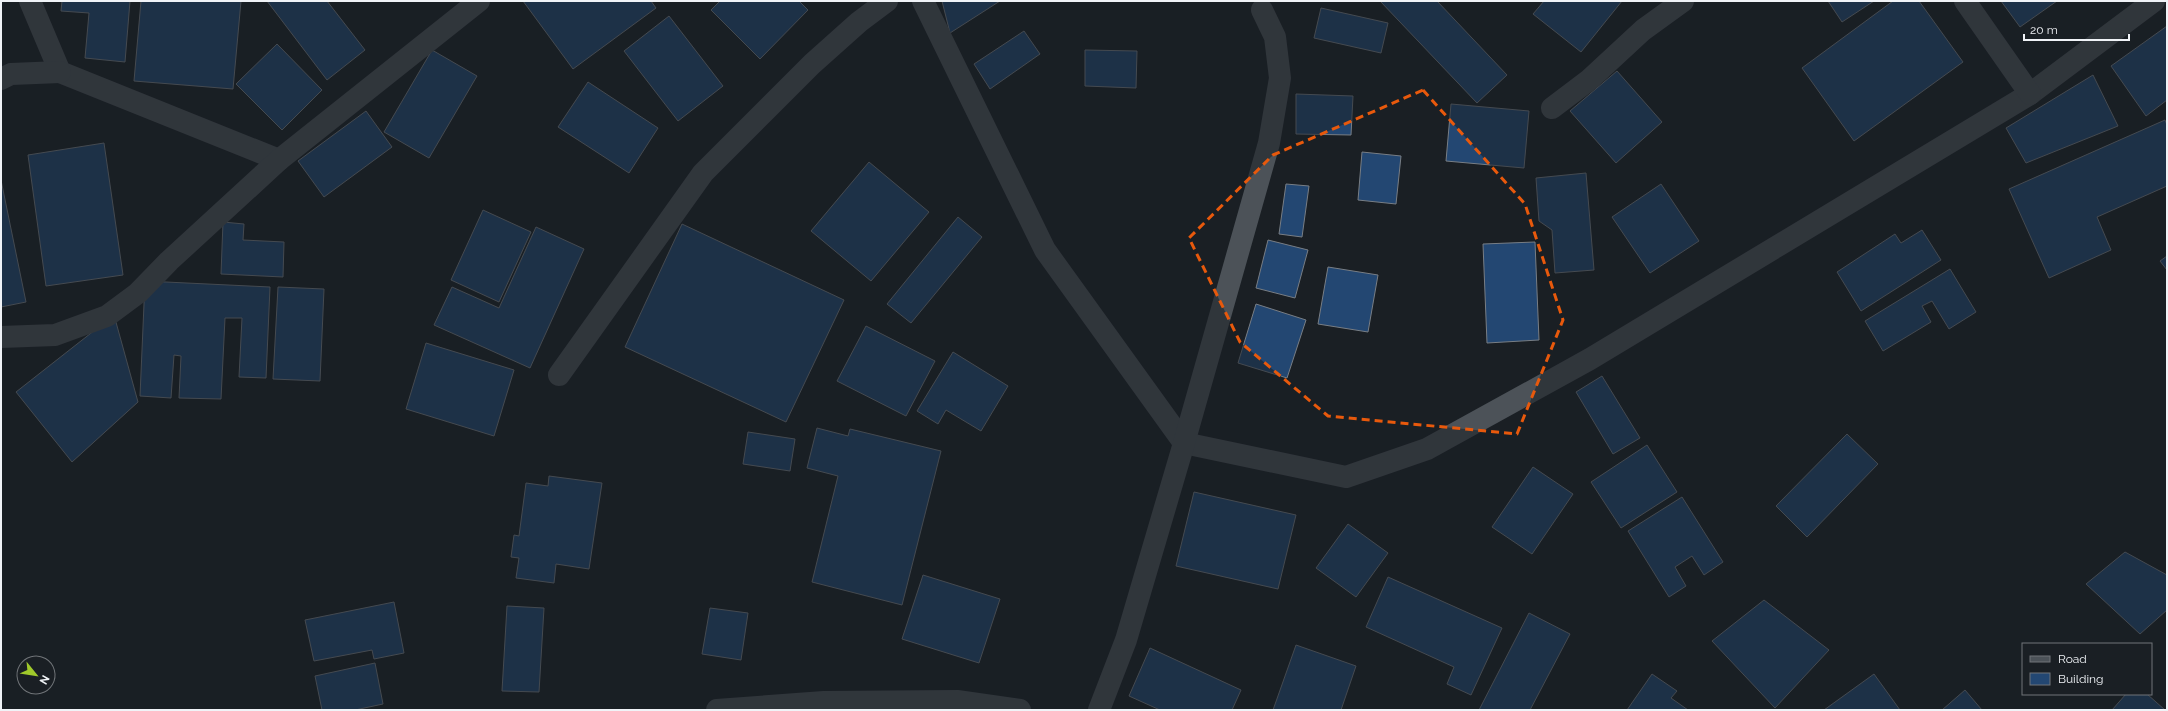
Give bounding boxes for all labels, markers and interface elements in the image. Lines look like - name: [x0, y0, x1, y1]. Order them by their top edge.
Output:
- scale bar: [2024, 16, 2129, 42]
- text: 20 m: [2030, 23, 2058, 37]
- legend: [2022, 643, 2152, 695]
- text: Road: [2058, 652, 2087, 666]
- north arrow: [16, 655, 56, 695]
- text: Building: [2058, 672, 2104, 686]
- text: N: [36, 673, 52, 687]

